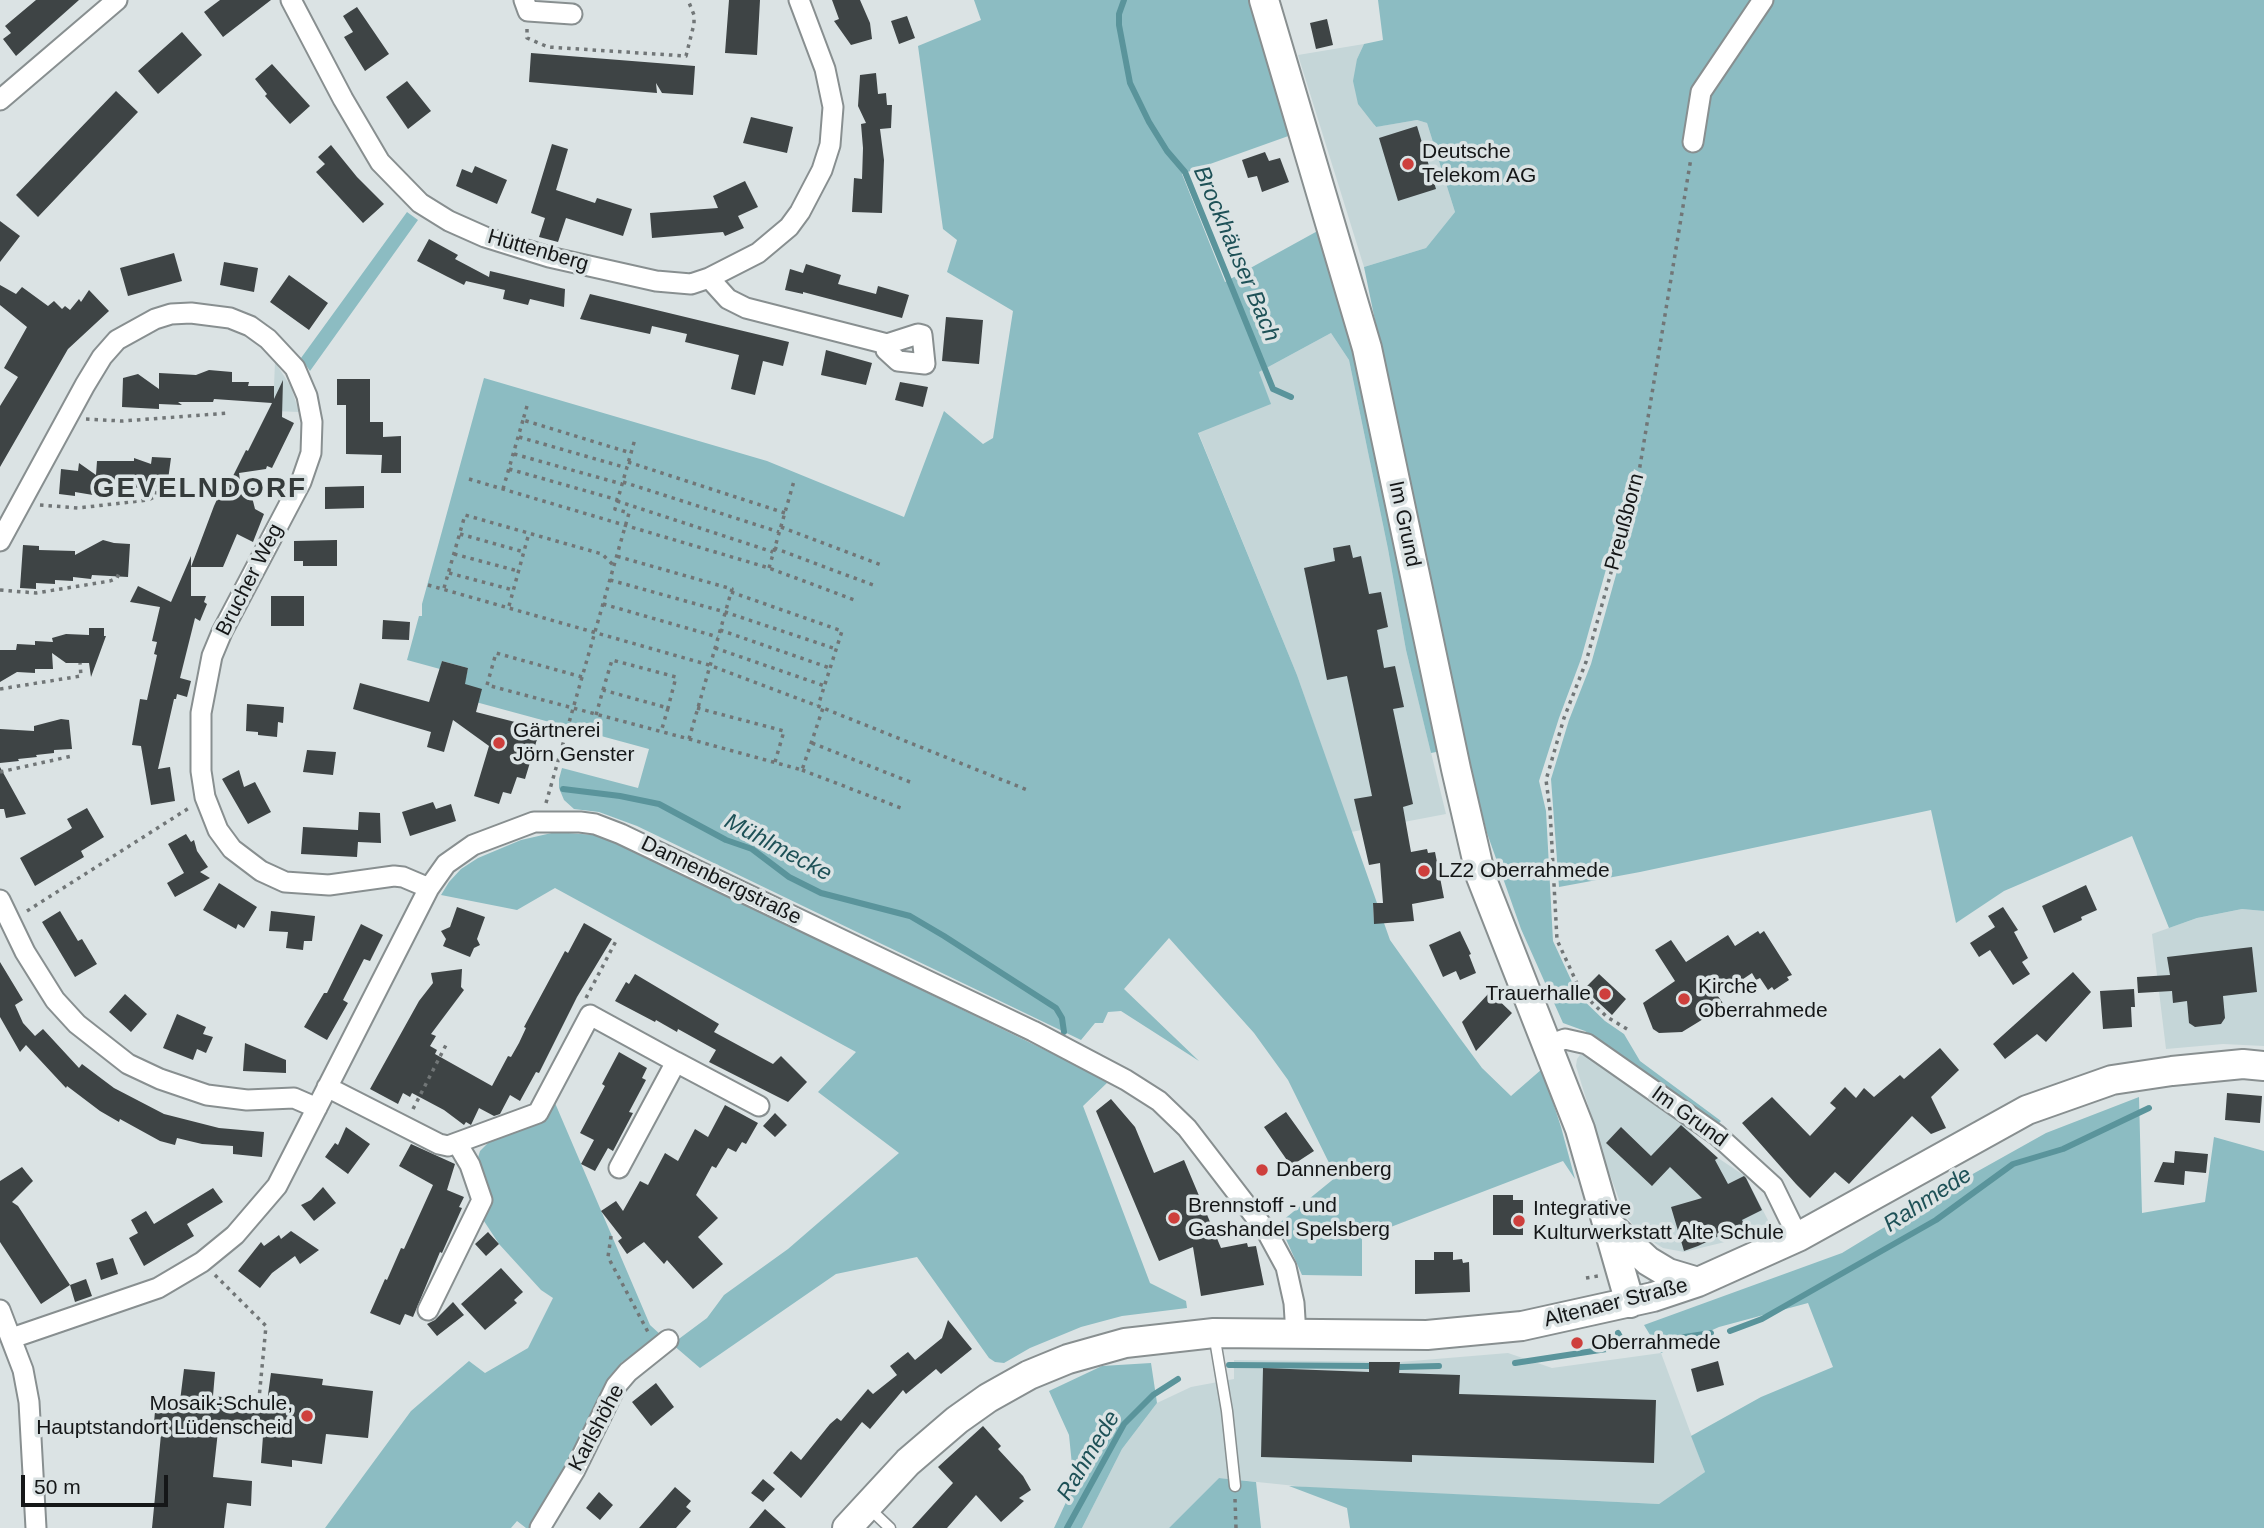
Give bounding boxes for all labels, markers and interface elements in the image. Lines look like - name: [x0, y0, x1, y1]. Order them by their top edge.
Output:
- place label: Deutsche Telekom AG: [1422, 139, 1536, 189]
- marker: Deutsche Telekom AG: [1400, 156, 1416, 172]
- water label: Brockhäuser Bach: [1187, 162, 1285, 346]
- street label: Hüttenberg: [485, 225, 591, 277]
- street label: Preußborn: [1600, 471, 1650, 573]
- district label: GEVELNDORF: [94, 472, 306, 506]
- street label: Im Grund: [1383, 479, 1425, 569]
- street label: Brucher Weg: [211, 520, 289, 640]
- place label: Gärtnerei Jörn Genster: [513, 718, 634, 768]
- marker: Gärtnerei Jörn Genster: [491, 735, 507, 751]
- water label: Mühlmecke: [720, 808, 836, 888]
- street label: Dannenbergstraße: [637, 831, 805, 931]
- place label: LZ2 Oberrahmede: [1438, 858, 1610, 884]
- marker: LZ2 Oberrahmede: [1416, 863, 1432, 879]
- place label: Kirche Oberrahmede: [1698, 974, 1828, 1024]
- place label: Trauerhalle: [1486, 981, 1591, 1007]
- marker: Trauerhalle: [1597, 986, 1613, 1002]
- marker: Kirche Oberrahmede: [1676, 991, 1692, 1007]
- street label: Im Grund: [1646, 1081, 1732, 1153]
- place label: Dannenberg: [1276, 1157, 1392, 1183]
- water label: Rahmede: [1879, 1161, 1977, 1239]
- marker: Dannenberg: [1254, 1162, 1270, 1178]
- place label: Brennstoff - und Gashandel Spelsberg: [1188, 1193, 1390, 1243]
- place label: Integrative Kulturwerkstatt Alte Schule: [1533, 1196, 1784, 1246]
- marker: Brennstoff - und Gashandel Spelsberg: [1166, 1210, 1182, 1226]
- marker: Integrative Kulturwerkstatt Alte Schule: [1511, 1213, 1527, 1229]
- street label: Altenaer Straße: [1542, 1273, 1690, 1333]
- place label: Oberrahmede: [1591, 1330, 1721, 1356]
- marker: Oberrahmede: [1569, 1335, 1585, 1351]
- street label: Karlshöhe: [564, 1380, 630, 1476]
- place label: Mosaik-Schule, Hauptstandort Lüdenscheid: [36, 1391, 293, 1441]
- water label: Rahmede: [1051, 1406, 1127, 1506]
- marker: Mosaik-Schule, Hauptstandort Lüdenscheid: [299, 1408, 315, 1424]
- scale bar: [24, 1462, 172, 1506]
- text: 50 m: [34, 1475, 81, 1498]

